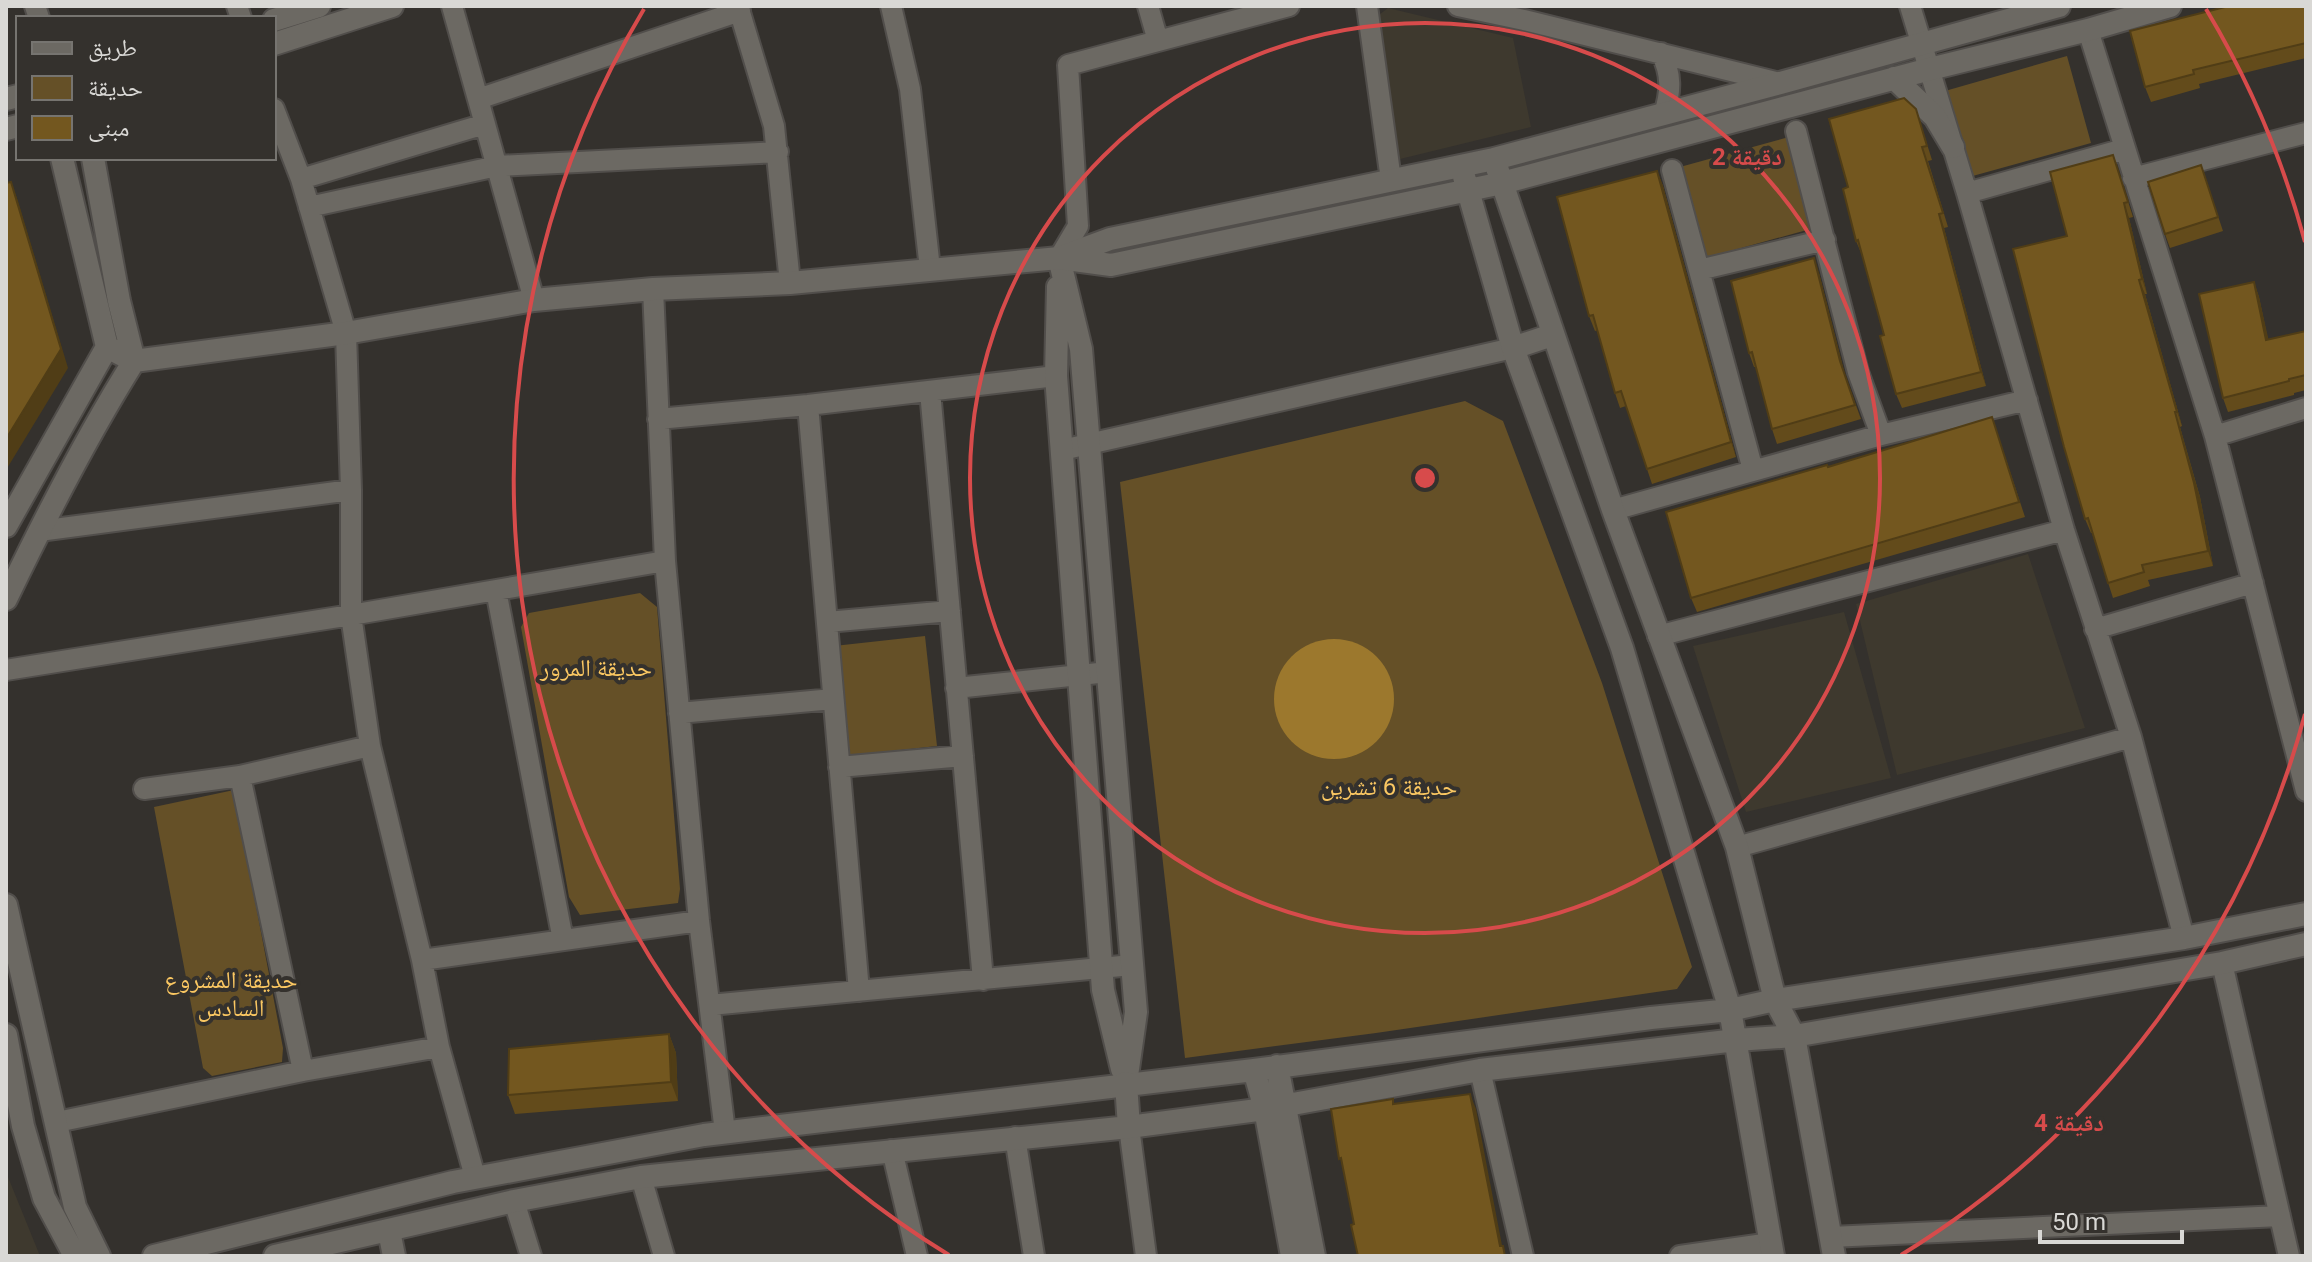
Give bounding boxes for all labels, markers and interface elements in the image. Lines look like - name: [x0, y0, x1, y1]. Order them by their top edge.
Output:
- legend: [16, 16, 276, 160]
- text: طريق: [88, 34, 137, 62]
- text: حديقة: [88, 74, 143, 102]
- text: مبنى: [88, 114, 129, 142]
- text: 2 دقيقة: [1712, 143, 1782, 171]
- centre of rings: [1411, 464, 1439, 492]
- park label: حديقة المرور: [539, 654, 652, 682]
- park label: حديقة 6 تشرين: [1321, 773, 1457, 801]
- park label: حديقة المشروع السادس: [164, 966, 298, 1022]
- text: 4 دقيقة: [2034, 1109, 2104, 1137]
- scale bar: [2040, 1194, 2182, 1244]
- text: 50 m: [2052, 1208, 2106, 1236]

